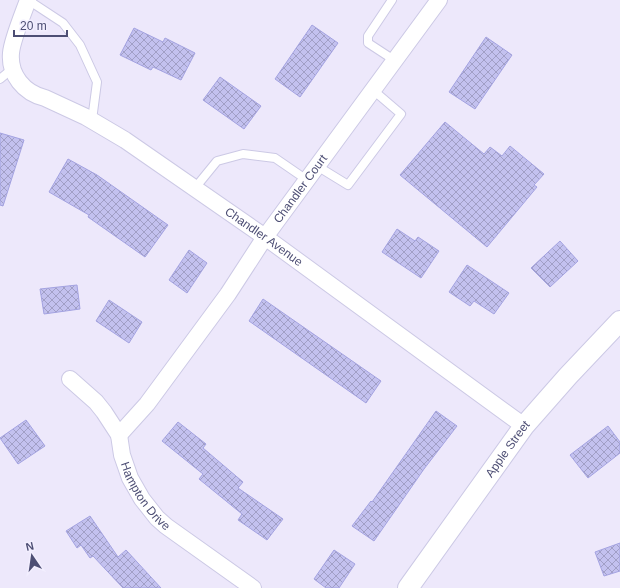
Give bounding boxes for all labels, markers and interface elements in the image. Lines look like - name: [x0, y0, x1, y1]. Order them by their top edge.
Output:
- scale bar: [14, 12, 67, 38]
- text: 20 m: [20, 19, 47, 33]
- street label: Chandler Court: [271, 151, 330, 226]
- street label: Chandler Avenue: [222, 204, 306, 269]
- street label: Apple Street: [483, 417, 533, 480]
- street label: Hampton Drive: [118, 460, 173, 533]
- north arrow: [12, 536, 52, 576]
- text: N: [25, 540, 35, 553]

